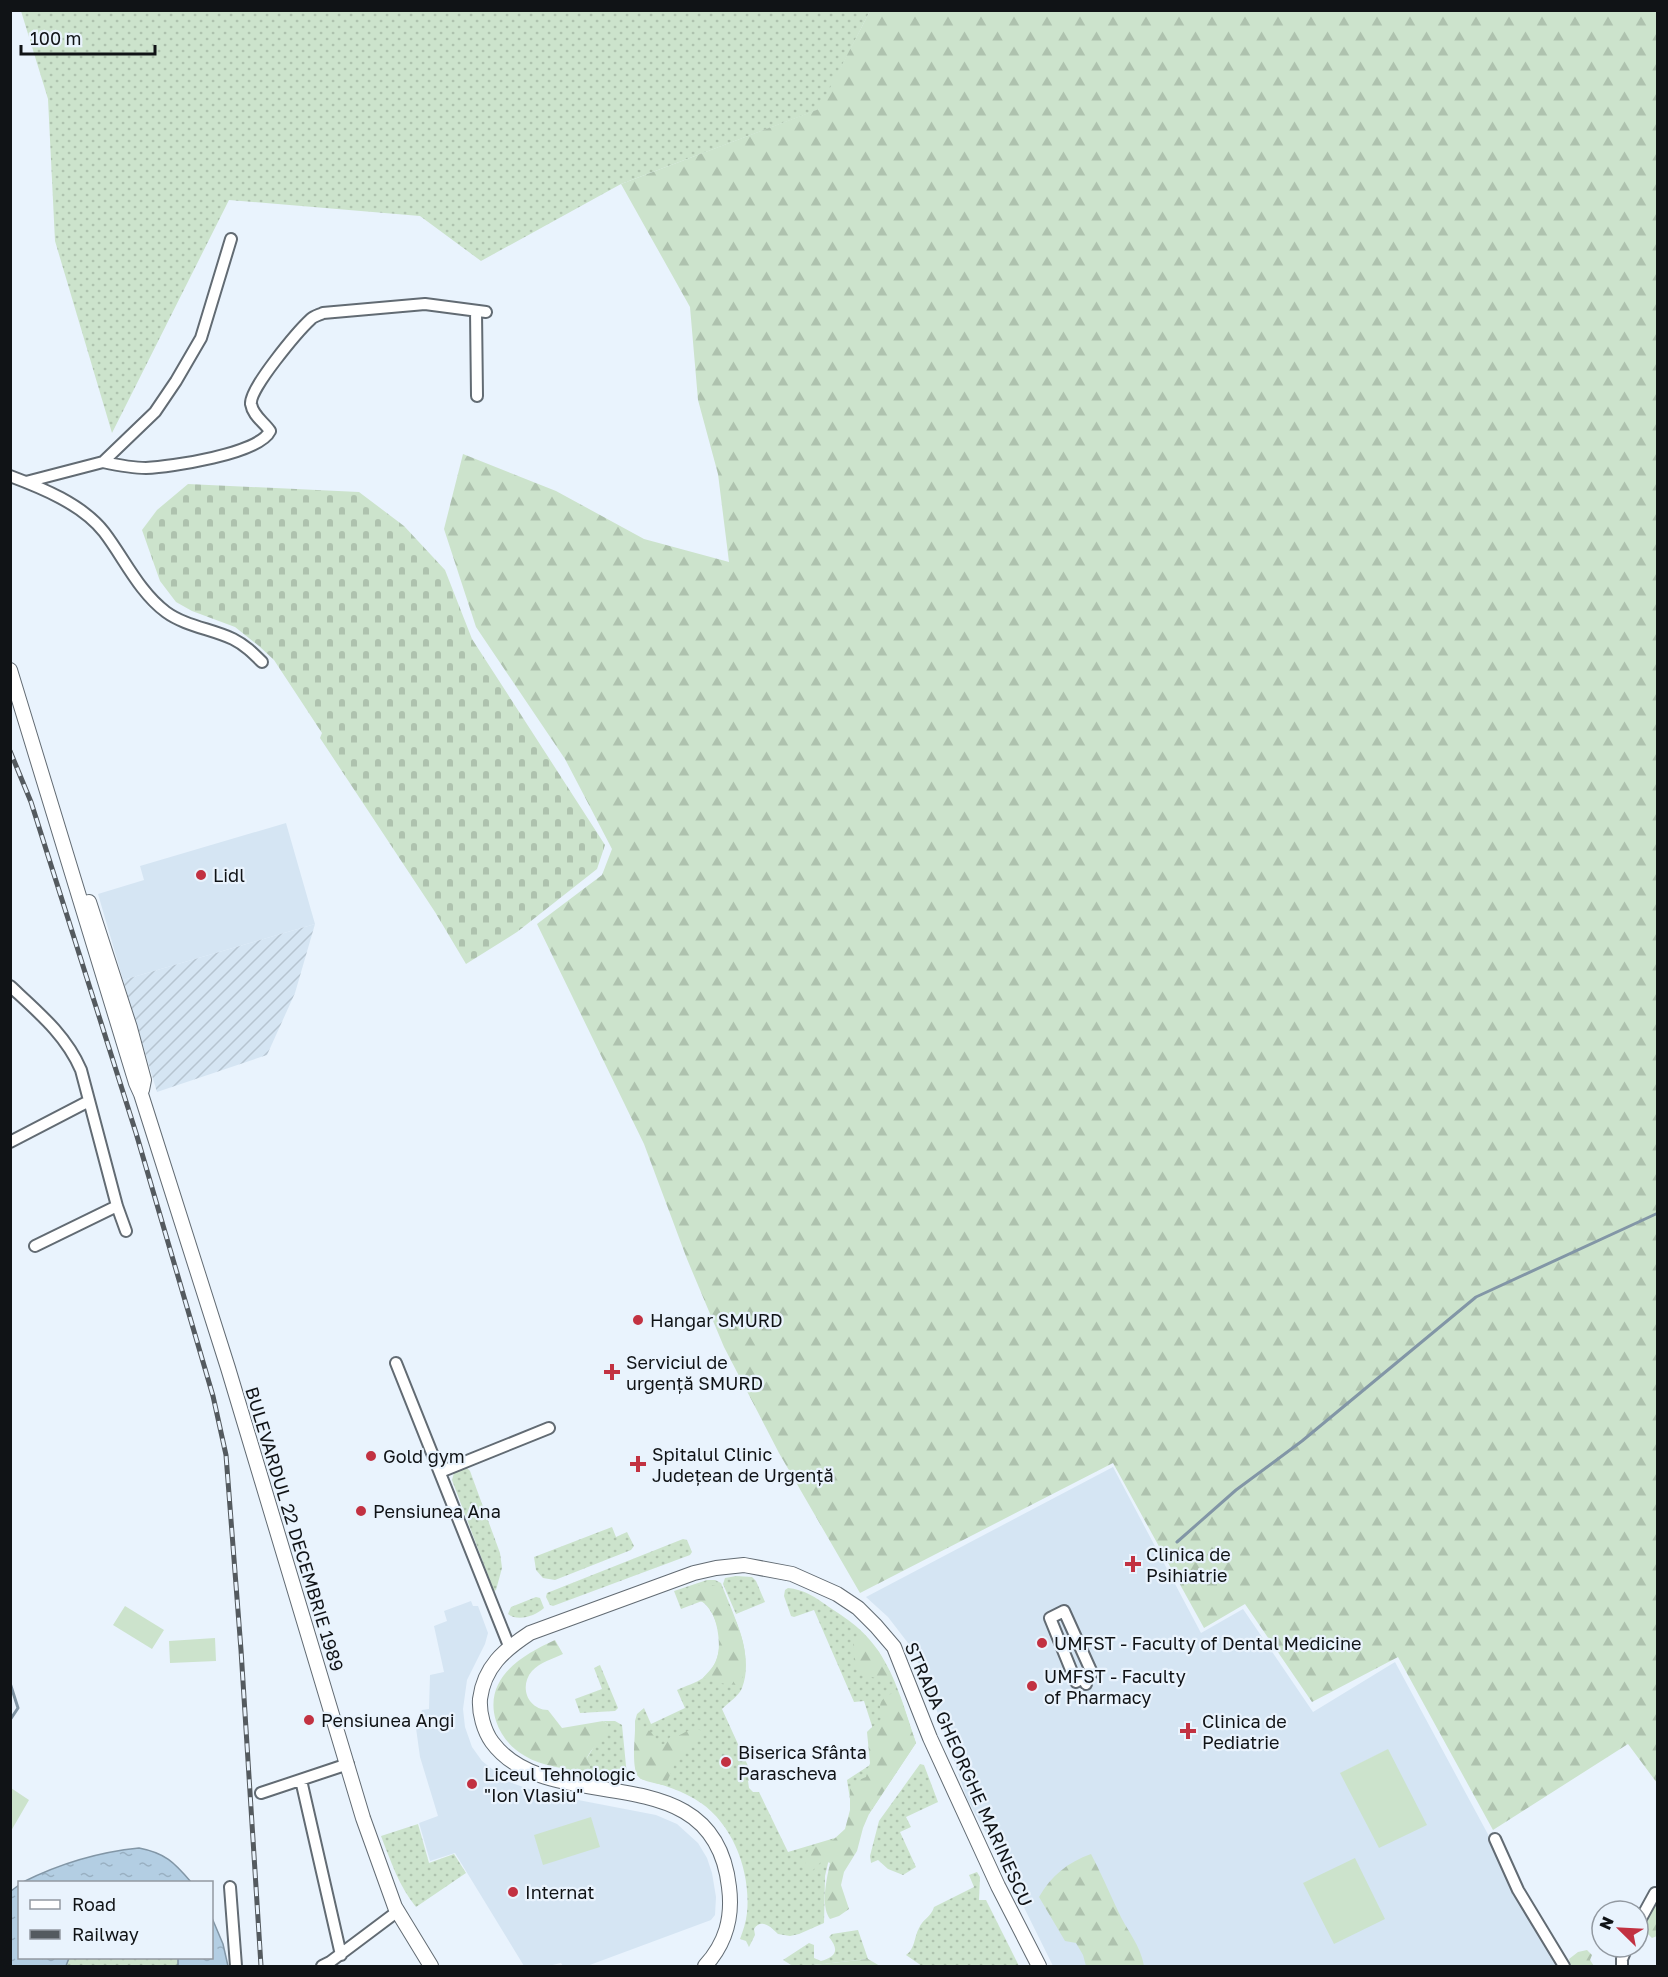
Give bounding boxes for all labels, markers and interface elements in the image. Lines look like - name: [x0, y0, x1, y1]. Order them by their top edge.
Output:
- scale bar: [21, 18, 154, 56]
- text: 100 m: [30, 27, 81, 49]
- place label: Lidl: [213, 864, 245, 886]
- marker: Lidl: [194, 868, 208, 882]
- place label: Hangar SMURD: [650, 1309, 783, 1331]
- marker: Hangar SMURD: [631, 1313, 645, 1327]
- place label: Serviciul de urgență SMURD: [626, 1351, 763, 1394]
- marker: Serviciul de urgență SMURD: [603, 1363, 621, 1381]
- street label: BULEVARDUL 22 DECEMBRIE 1989: [241, 1384, 349, 1674]
- place label: Spitalul Clinic Județean de Urgență: [652, 1443, 834, 1486]
- place label: Gold gym: [383, 1445, 465, 1467]
- marker: Gold gym: [364, 1449, 378, 1463]
- marker: Spitalul Clinic Județean de Urgență: [629, 1455, 647, 1473]
- place label: Pensiunea Ana: [373, 1500, 501, 1522]
- marker: Pensiunea Ana: [354, 1504, 368, 1518]
- place label: Clinica de Psihiatrie: [1146, 1543, 1231, 1586]
- marker: Clinica de Psihiatrie: [1124, 1555, 1142, 1573]
- place label: UMFST - Faculty of Dental Medicine: [1054, 1632, 1361, 1654]
- marker: UMFST - Faculty of Dental Medicine: [1035, 1636, 1049, 1650]
- street label: STRADA GHEORGHE MARINESCU: [901, 1638, 1037, 1910]
- place label: UMFST - Faculty of Pharmacy: [1044, 1665, 1186, 1708]
- marker: UMFST - Faculty of Pharmacy: [1025, 1679, 1039, 1693]
- place label: Pensiunea Angi: [321, 1709, 455, 1731]
- place label: Clinica de Pediatrie: [1202, 1710, 1287, 1753]
- marker: Pensiunea Angi: [302, 1713, 316, 1727]
- marker: Clinica de Pediatrie: [1179, 1722, 1197, 1740]
- place label: Biserica Sfânta Parascheva: [738, 1741, 867, 1784]
- marker: Biserica Sfânta Parascheva: [719, 1755, 733, 1769]
- place label: Liceul Tehnologic "Ion Vlasiu": [484, 1763, 636, 1806]
- marker: Liceul Tehnologic "Ion Vlasiu": [465, 1777, 479, 1791]
- legend: [18, 1881, 213, 1959]
- place label: Internat: [525, 1881, 594, 1903]
- marker: Internat: [506, 1885, 520, 1899]
- text: Road: [72, 1893, 116, 1915]
- north arrow: [1590, 1899, 1650, 1959]
- text: N: [1595, 1913, 1618, 1933]
- text: Railway: [72, 1923, 139, 1945]

